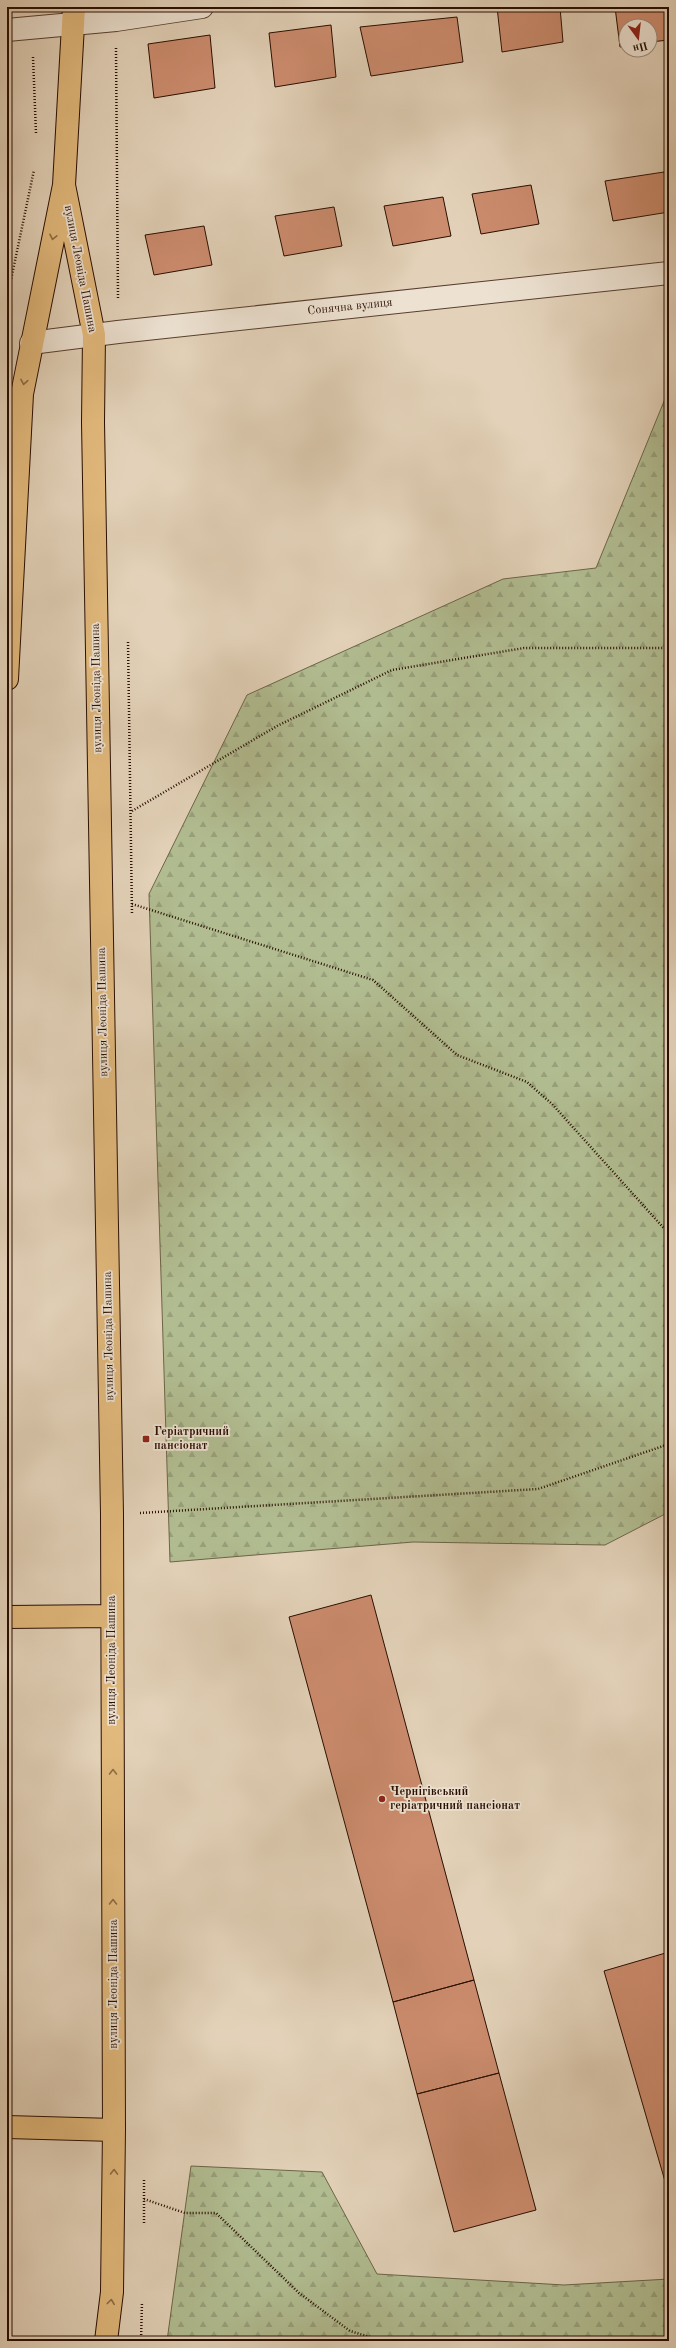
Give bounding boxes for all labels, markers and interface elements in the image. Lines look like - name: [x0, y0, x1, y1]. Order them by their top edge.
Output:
- north arrow: [618, 18, 658, 58]
- text: Пн: [631, 39, 649, 53]
- street label: вулиця Леоніда Пашина: [62, 204, 99, 334]
- one-way arrow: [50, 233, 58, 240]
- street label: Сонячна вулиця: [307, 297, 393, 317]
- one-way arrow: [20, 379, 29, 385]
- street label: вулиця Леоніда Пашина: [89, 623, 104, 753]
- street label: вулиця Леоніда Пашина: [95, 947, 110, 1077]
- street label: вулиця Леоніда Пашина: [101, 1271, 116, 1401]
- place label: Геріатричний пансіонат: [154, 1426, 229, 1452]
- marker: Геріатричний пансіонат: [141, 1434, 151, 1444]
- street label: вулиця Леоніда Пашина: [105, 1595, 118, 1725]
- one-way arrow: [109, 1769, 117, 1775]
- place label: Чернігівський геріатричний пансіонат: [390, 1786, 520, 1812]
- marker: Чернігівський геріатричний пансіонат: [377, 1794, 387, 1804]
- one-way arrow: [109, 1899, 117, 1905]
- street label: вулиця Леоніда Пашина: [107, 1919, 120, 2049]
- one-way arrow: [110, 2169, 118, 2175]
- one-way arrow: [106, 2299, 115, 2305]

